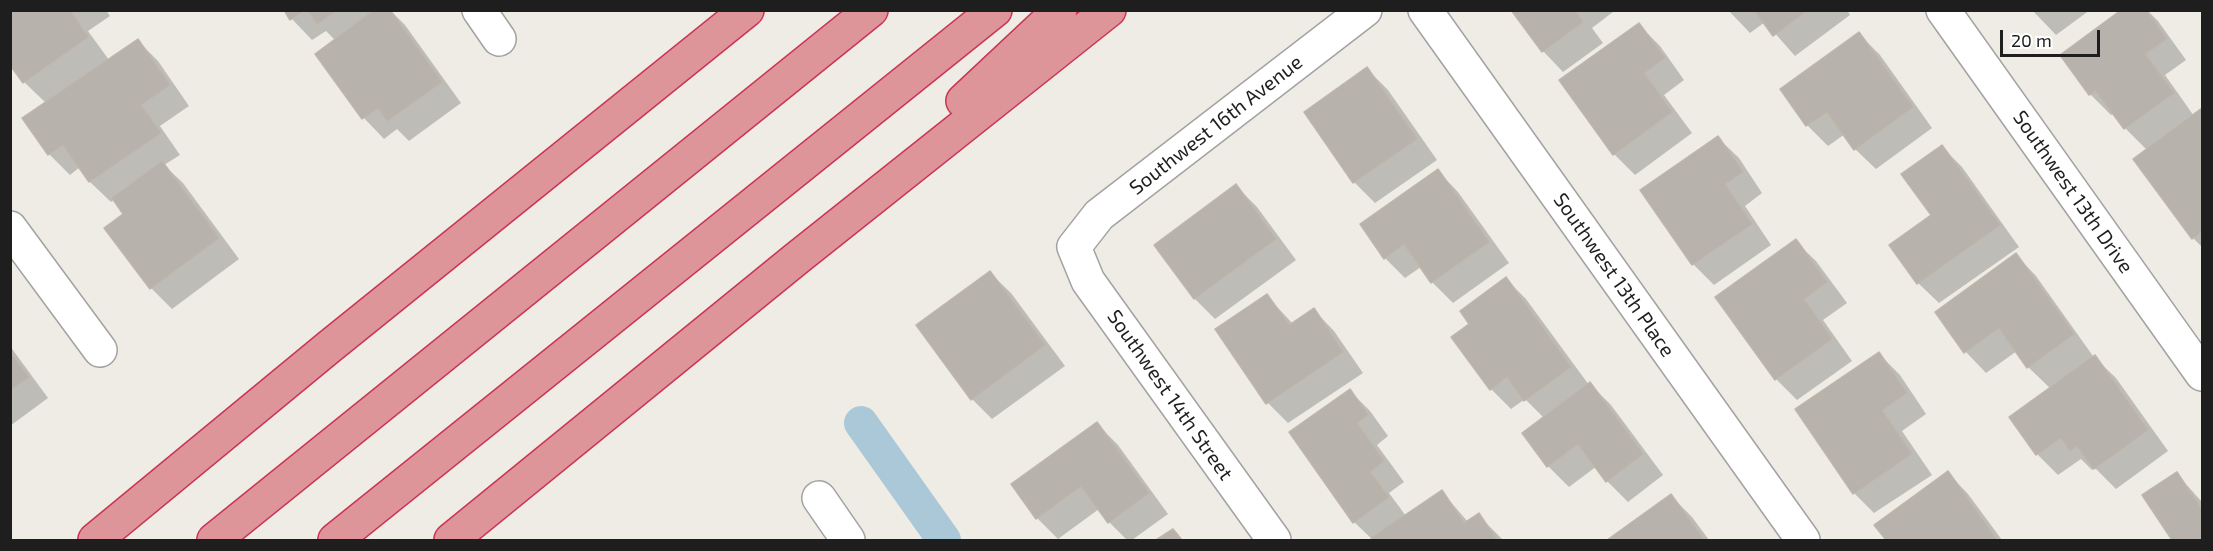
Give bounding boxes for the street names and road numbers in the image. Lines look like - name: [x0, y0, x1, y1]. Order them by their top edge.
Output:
- street label: Southwest 16th Avenue: [1125, 50, 1307, 200]
- street label: Southwest 13th Drive: [2008, 106, 2138, 278]
- street label: Southwest 13th Place: [1548, 188, 1680, 362]
- street label: Southwest 14th Street: [1102, 305, 1238, 485]

